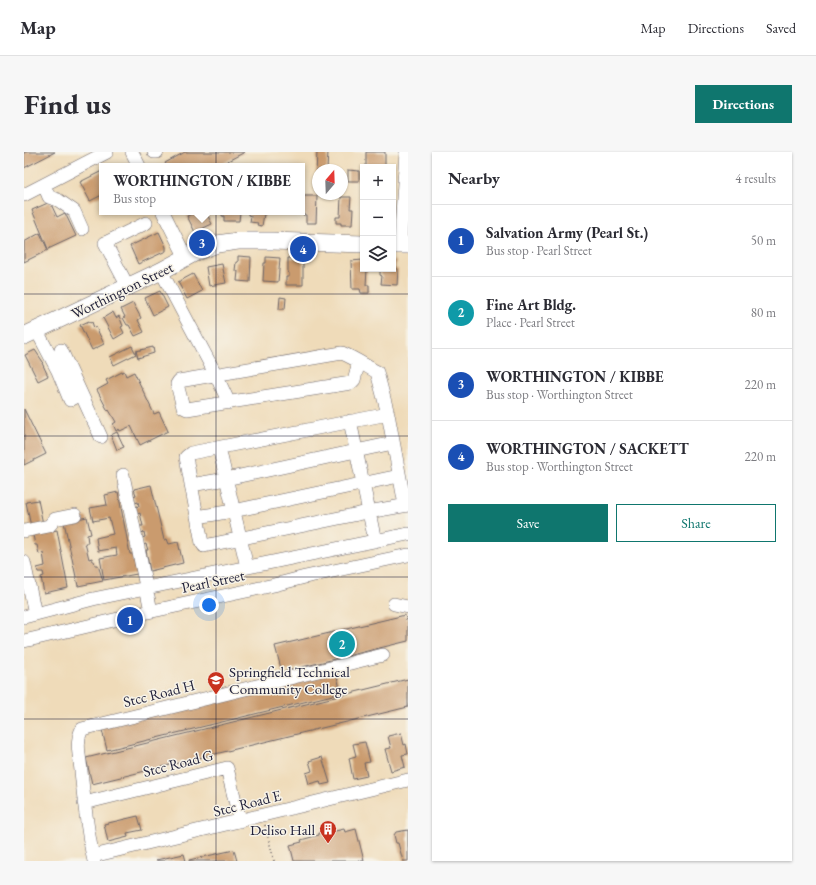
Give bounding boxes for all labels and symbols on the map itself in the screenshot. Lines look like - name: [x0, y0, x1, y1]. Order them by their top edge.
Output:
- north arrow: [312, 164, 348, 200]
- pin: 3: [189, 228, 215, 258]
- pin: 4: [290, 234, 316, 264]
- street label: Worthington Street: [68, 257, 176, 323]
- street label: Pearl Street: [180, 565, 247, 597]
- your location: [199, 595, 219, 615]
- pin: 1: [117, 605, 143, 635]
- pin: 2: [329, 629, 355, 659]
- place label: Springfield Technical Community College: [229, 662, 350, 698]
- school or university icon: Springfield Technical Community College: [206, 670, 226, 695]
- street label: Stcc Road H: [121, 675, 197, 711]
- street label: Stcc Road G: [141, 745, 215, 781]
- street label: Stcc Road E: [211, 785, 284, 821]
- building icon: Deliso Hall: [318, 819, 338, 844]
- place label: Deliso Hall: [250, 820, 315, 839]

